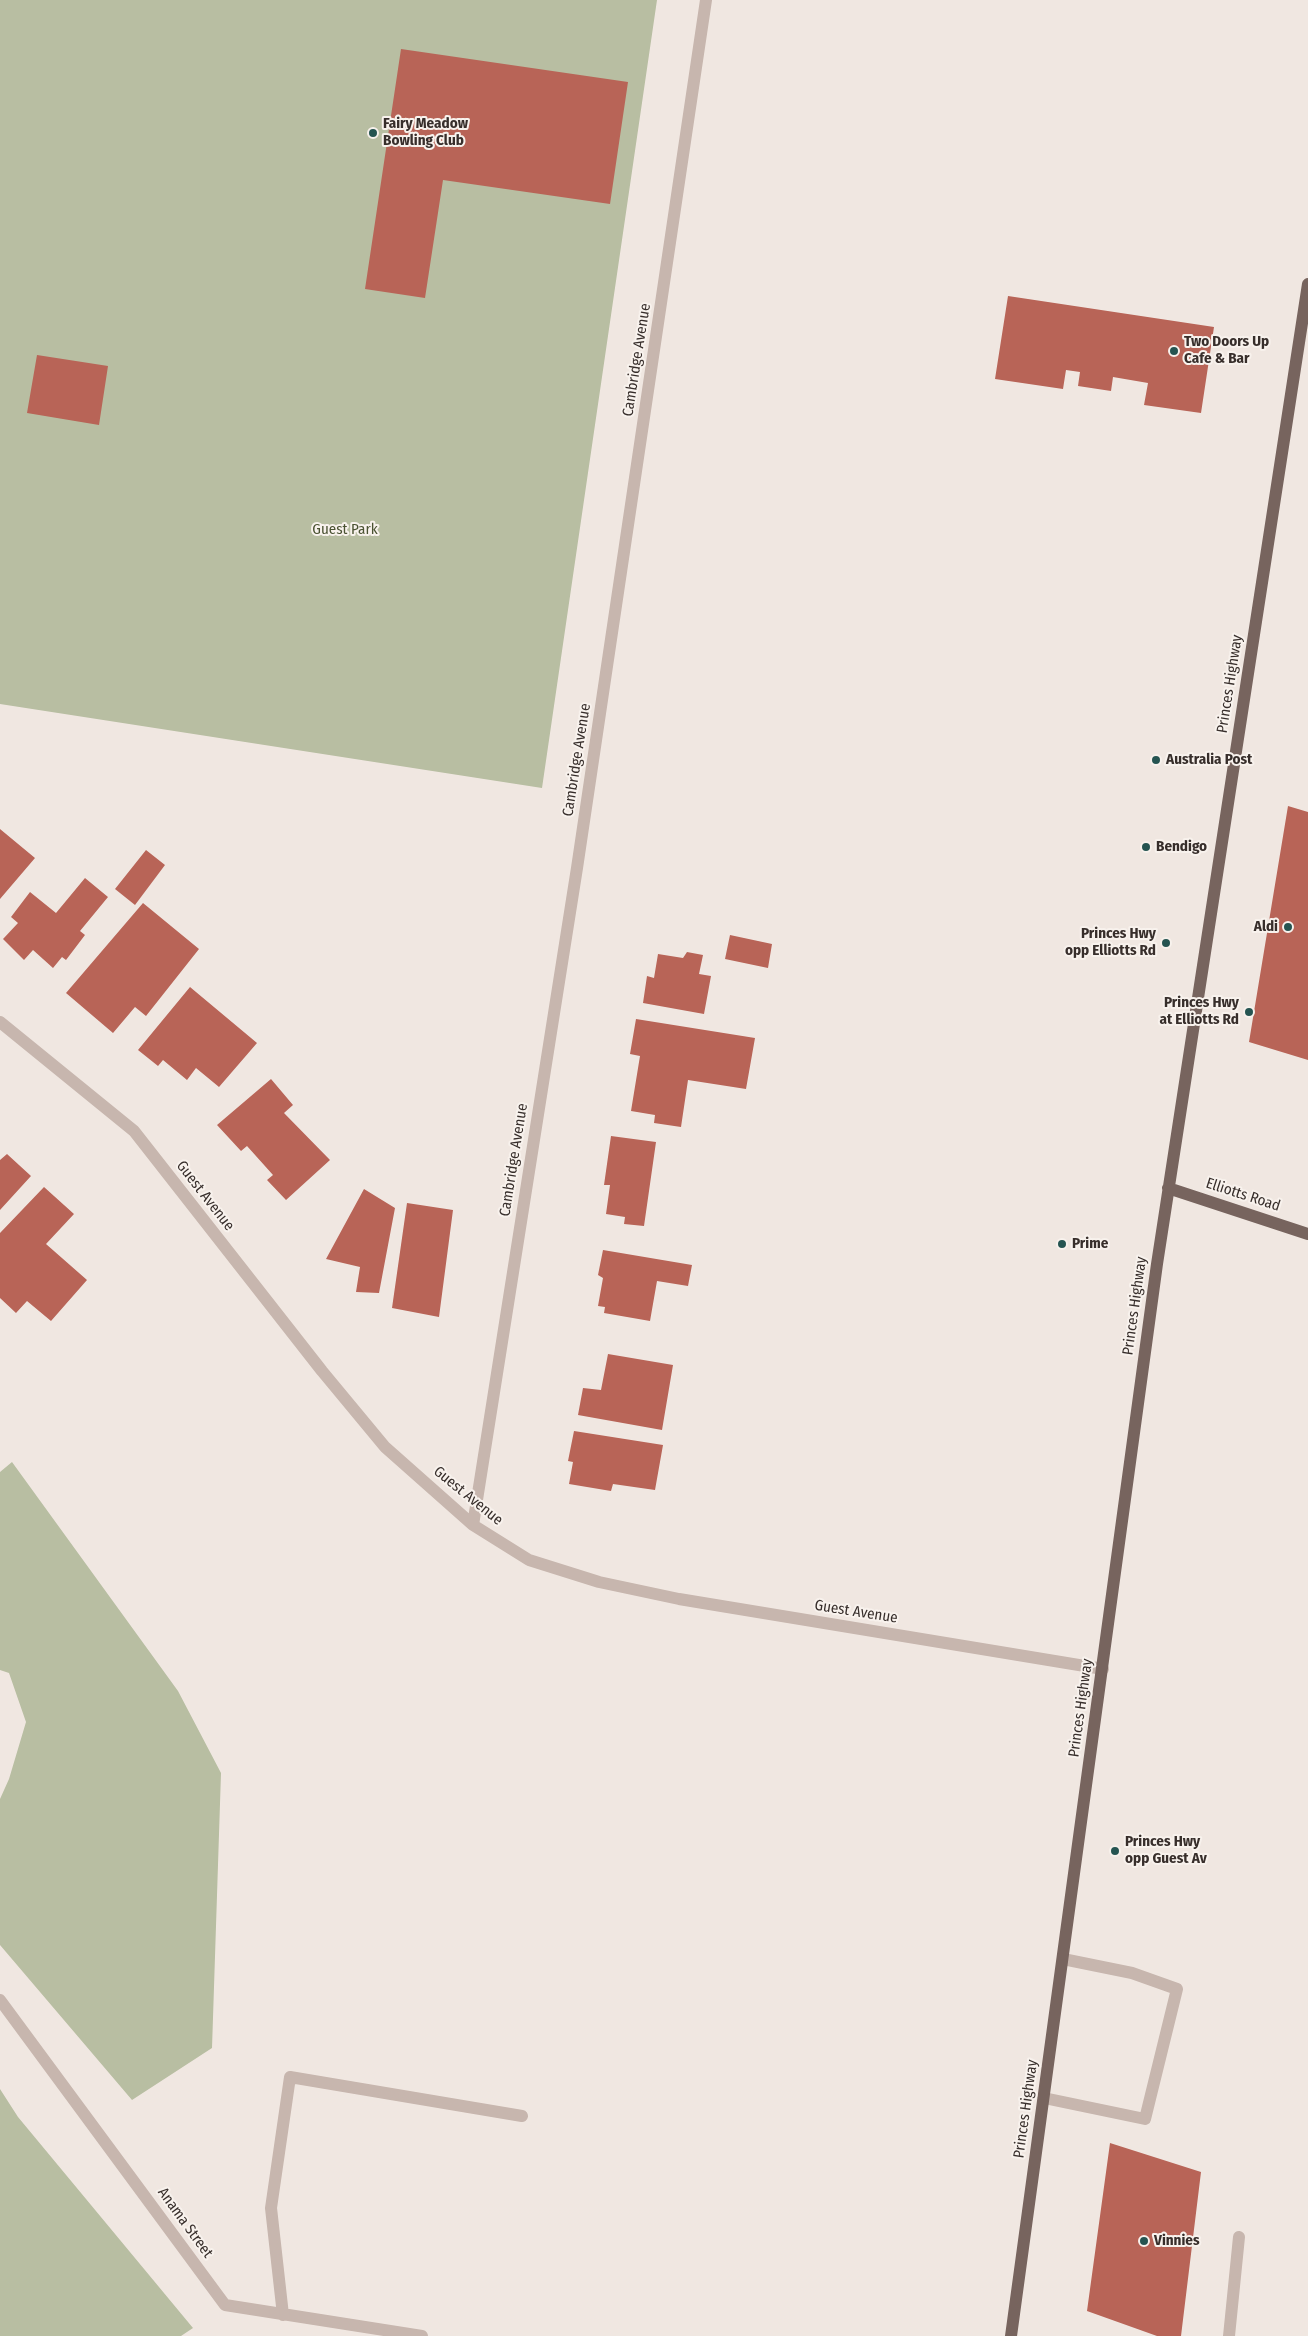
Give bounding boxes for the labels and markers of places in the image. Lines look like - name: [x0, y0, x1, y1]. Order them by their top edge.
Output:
- place label: Fairy Meadow Bowling Club: [383, 115, 468, 150]
- marker: Fairy Meadow Bowling Club: [367, 127, 379, 139]
- place label: Two Doors Up Cafe & Bar: [1184, 333, 1269, 368]
- marker: Two Doors Up Cafe & Bar: [1168, 345, 1180, 357]
- place label: Australia Post: [1166, 751, 1252, 769]
- marker: Australia Post: [1150, 754, 1162, 766]
- place label: Bendigo: [1156, 838, 1207, 856]
- marker: Bendigo: [1140, 841, 1152, 853]
- place label: Aldi: [1254, 918, 1278, 936]
- marker: Aldi: [1282, 921, 1294, 933]
- place label: Princes Hwy opp Elliotts Rd: [1065, 925, 1156, 960]
- marker: Princes Hwy opp Elliotts Rd: [1160, 937, 1172, 949]
- place label: Princes Hwy at Elliotts Rd: [1159, 994, 1239, 1029]
- marker: Princes Hwy at Elliotts Rd: [1243, 1006, 1255, 1018]
- place label: Prime: [1072, 1235, 1108, 1253]
- marker: Prime: [1056, 1238, 1068, 1250]
- place label: Princes Hwy opp Guest Av: [1125, 1833, 1207, 1868]
- marker: Princes Hwy opp Guest Av: [1109, 1845, 1121, 1857]
- place label: Vinnies: [1154, 2232, 1200, 2250]
- marker: Vinnies: [1138, 2235, 1150, 2247]

